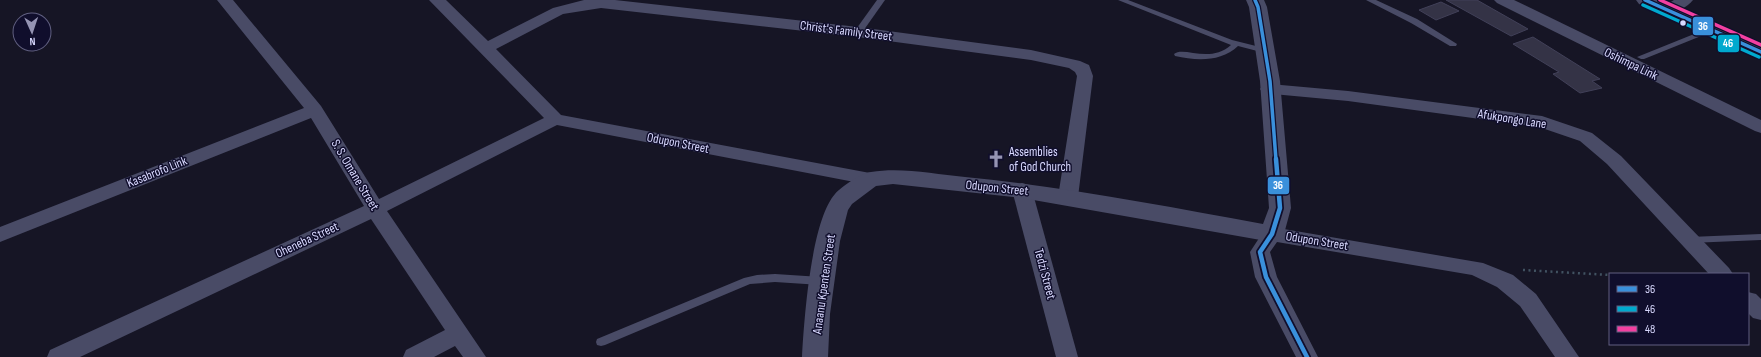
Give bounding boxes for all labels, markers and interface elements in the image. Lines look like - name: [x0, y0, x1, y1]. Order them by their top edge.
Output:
- north arrow: [12, 12, 52, 52]
- line badge: 36: [1692, 16, 1714, 36]
- street label: Christ's Family Street: [799, 17, 893, 45]
- unlabelled marker: [1678, 18, 1688, 28]
- text: 36: [1698, 20, 1708, 33]
- line badge: 46: [1717, 34, 1740, 53]
- text: N: [29, 35, 36, 48]
- text: 46: [1723, 37, 1733, 50]
- street label: Oshimpa Link: [1602, 44, 1660, 84]
- street label: Afukpongo Lane: [1476, 106, 1547, 132]
- street label: Odupon Street: [645, 129, 711, 157]
- street label: S. S. Omane Street: [327, 136, 383, 214]
- place label: Assemblies of God Church: [1008, 144, 1071, 175]
- church icon: Assemblies of God Church: [986, 149, 1006, 169]
- street label: Kasabrofo Link: [125, 153, 189, 191]
- line badge: 36: [1267, 176, 1290, 195]
- street label: Odupon Street: [965, 177, 1029, 199]
- text: 36: [1273, 179, 1283, 192]
- street label: Oheneba Street: [273, 218, 341, 262]
- street label: Odupon Street: [1285, 228, 1349, 254]
- street label: Anaanu Kpenten Street: [809, 233, 839, 336]
- street label: Tedzi Street: [1031, 247, 1059, 301]
- legend: [1609, 273, 1749, 345]
- text: 36: [1645, 282, 1655, 297]
- text: 46: [1645, 302, 1655, 317]
- text: 48: [1645, 322, 1655, 337]

